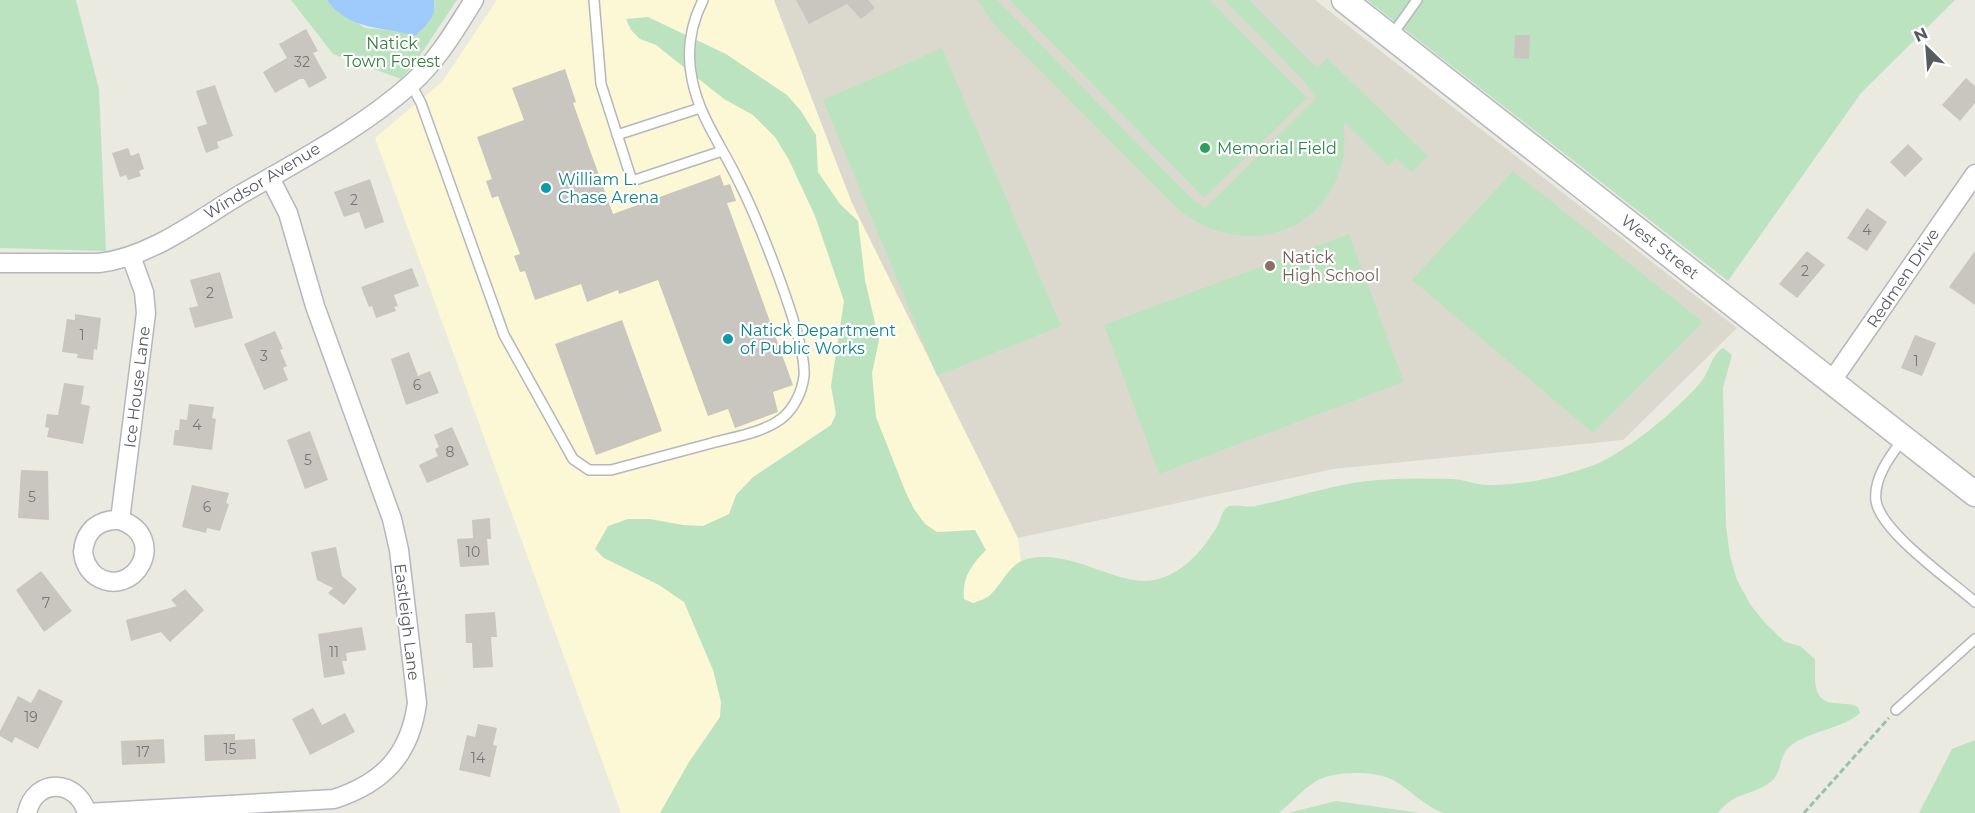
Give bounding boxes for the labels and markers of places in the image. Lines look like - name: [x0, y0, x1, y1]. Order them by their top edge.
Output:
- place label: Memorial Field: [1217, 139, 1337, 158]
- marker: Memorial Field: [1198, 141, 1212, 155]
- place label: William L. Chase Arena: [558, 170, 659, 207]
- marker: William L. Chase Arena: [539, 181, 553, 195]
- place label: Natick High School: [1282, 248, 1379, 285]
- marker: Natick High School: [1263, 259, 1277, 273]
- place label: Natick Department of Public Works: [740, 321, 897, 358]
- marker: Natick Department of Public Works: [721, 332, 735, 346]

